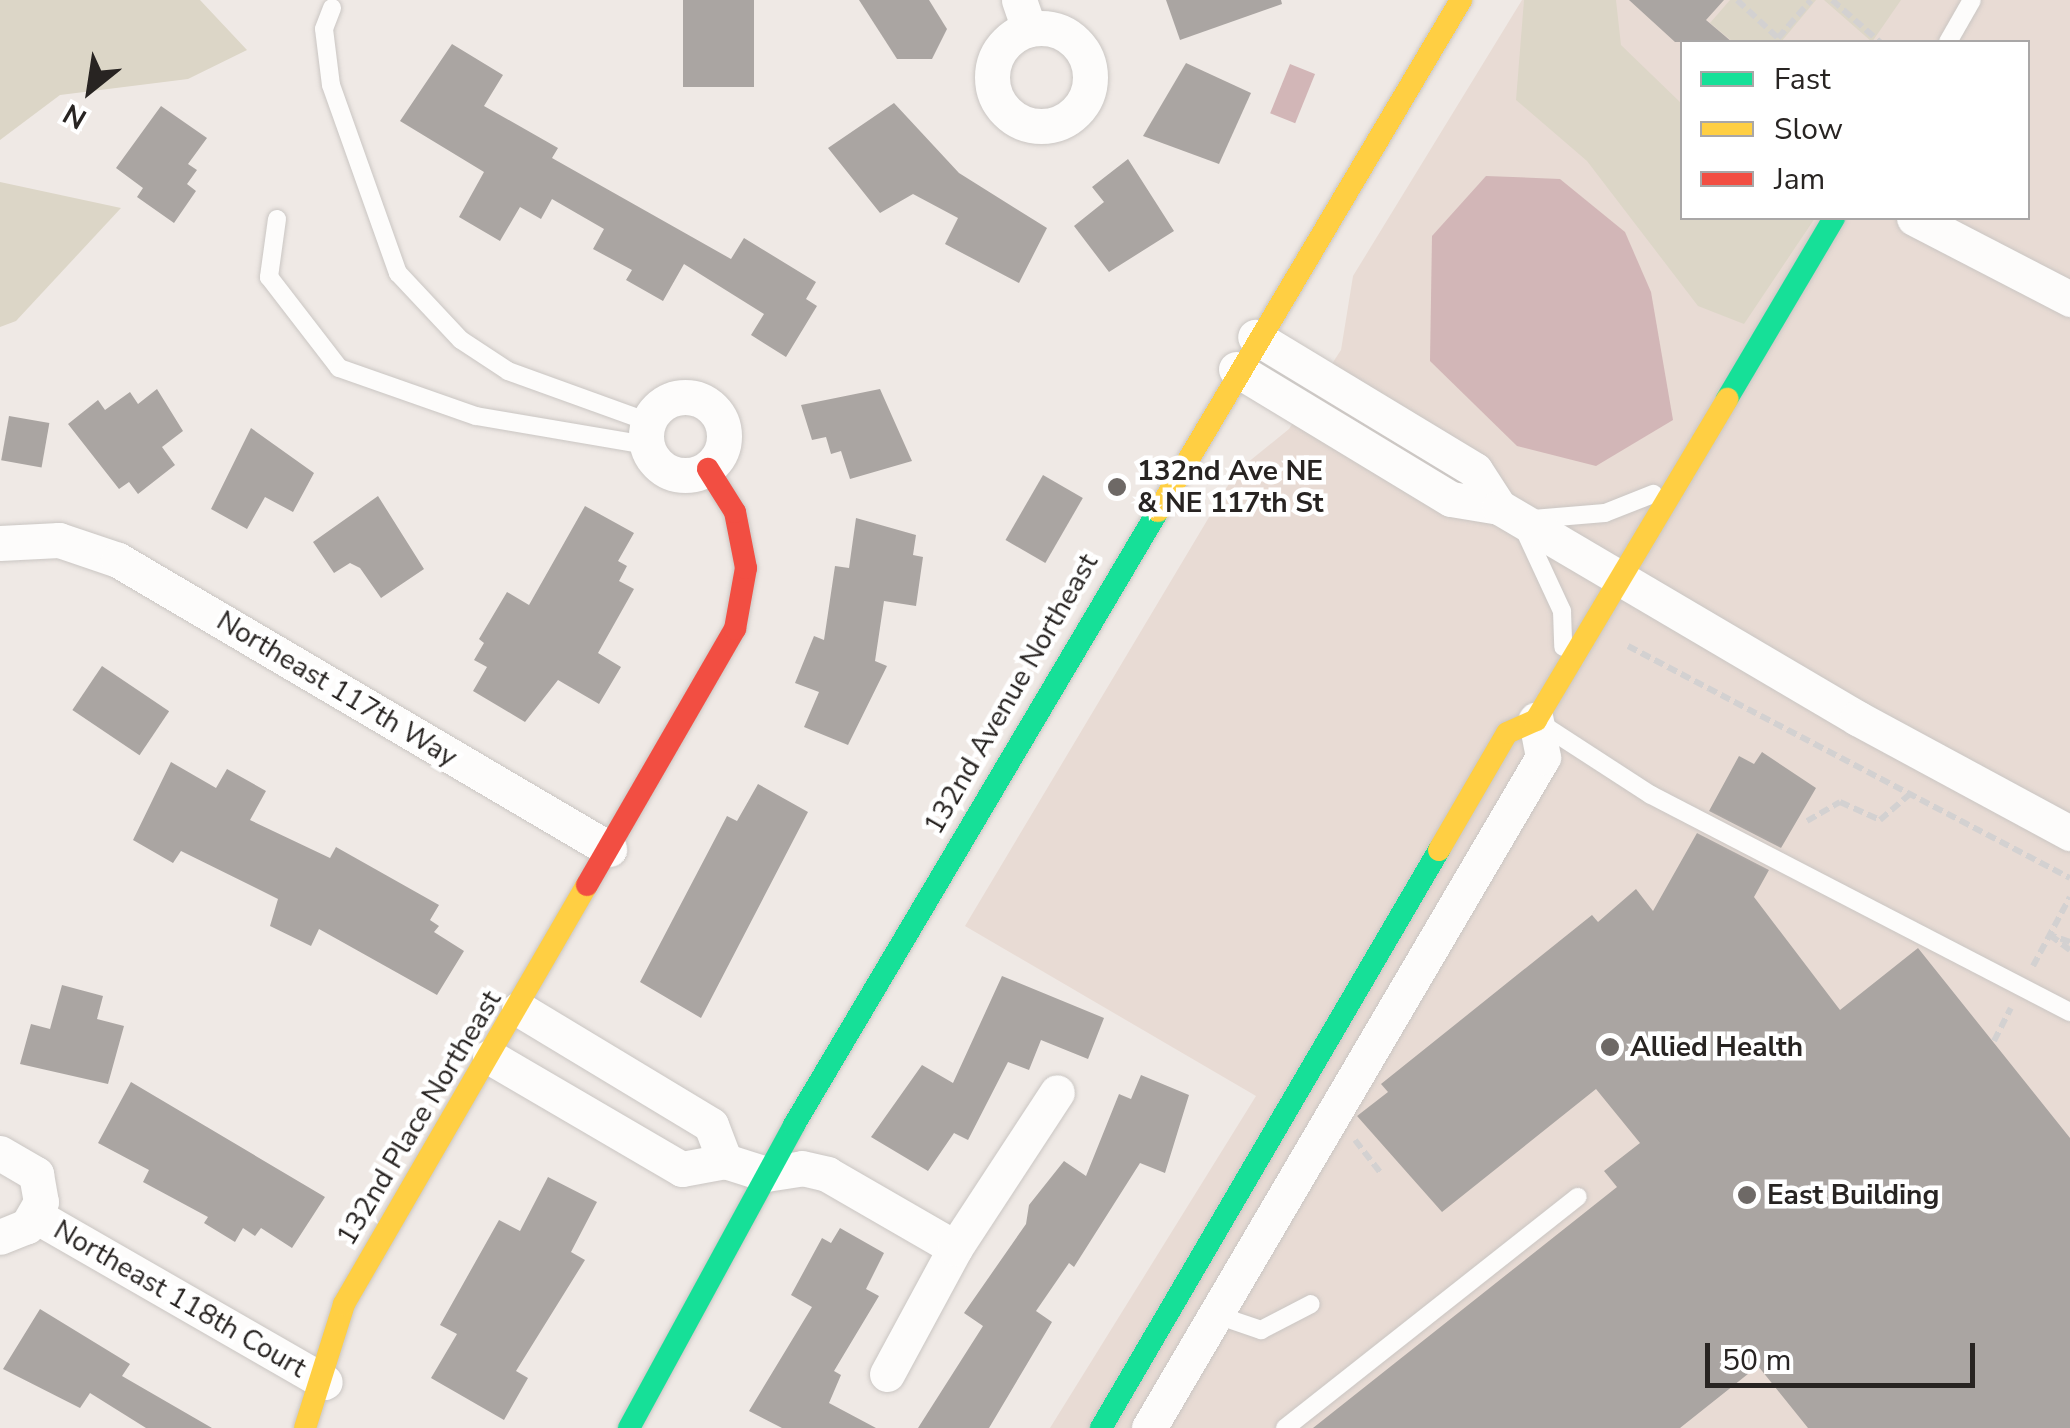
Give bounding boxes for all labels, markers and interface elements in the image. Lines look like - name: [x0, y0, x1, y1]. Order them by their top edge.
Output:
- north arrow: [40, 40, 140, 140]
- legend: [1680, 40, 2030, 220]
- text: Fast: [1774, 59, 1831, 100]
- text: N: [56, 94, 94, 138]
- text: Slow: [1774, 109, 1843, 150]
- text: Jam: [1774, 159, 1825, 200]
- place label: 132nd Ave NE & NE 117th St: [1137, 454, 1323, 520]
- marker: 132nd Ave NE & NE 117th St: [1106, 476, 1128, 498]
- street label: 132nd Avenue Northeast: [917, 548, 1105, 840]
- street label: Northeast 117th Way: [211, 604, 463, 774]
- street label: 132nd Place Northeast: [330, 985, 508, 1251]
- place label: Allied Health: [1630, 1030, 1803, 1064]
- marker: Allied Health: [1599, 1036, 1621, 1058]
- place label: East Building: [1767, 1178, 1939, 1212]
- marker: East Building: [1736, 1184, 1758, 1206]
- street label: Northeast 118th Court: [48, 1213, 312, 1385]
- scale bar: [1710, 1323, 1980, 1385]
- text: 50 m: [1722, 1340, 1791, 1381]

